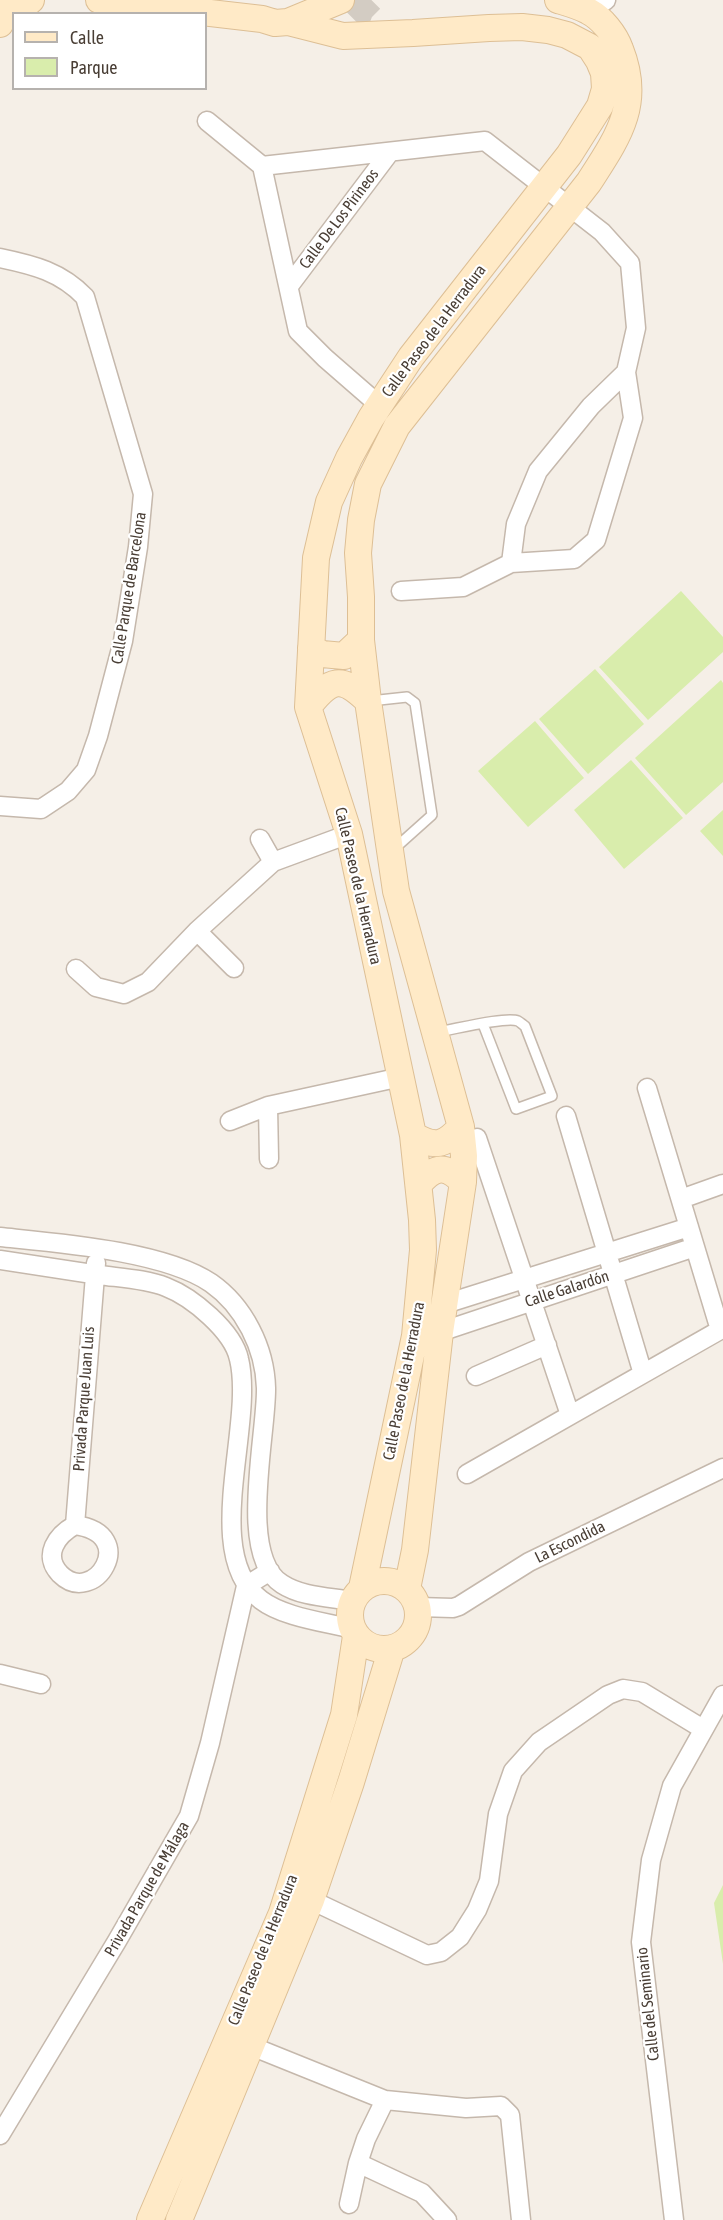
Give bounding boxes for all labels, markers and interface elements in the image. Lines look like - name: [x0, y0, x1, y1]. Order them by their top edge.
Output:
- legend: [12, 12, 207, 90]
- text: Calle: [70, 27, 104, 48]
- text: Parque: [70, 57, 118, 78]
- street label: Calle De Los Pirineos: [295, 165, 383, 273]
- street label: Calle Paseo de la Herradura: [378, 261, 490, 401]
- street label: Calle Parque de Barcelona: [108, 511, 150, 665]
- street label: Calle Paseo de la Herradura: [331, 805, 385, 967]
- street label: Calle Galardón: [522, 1266, 612, 1312]
- street label: Calle Paseo de la Herradura: [379, 1300, 429, 1462]
- street label: Privada Parque Juan Luis: [69, 1326, 99, 1472]
- street label: La Escondida: [532, 1517, 608, 1567]
- street label: Privada Parque de Málaga: [101, 1818, 193, 1960]
- street label: Calle Paseo de la Herradura: [224, 1872, 302, 2028]
- street label: Calle del Seminario: [632, 1946, 664, 2062]

